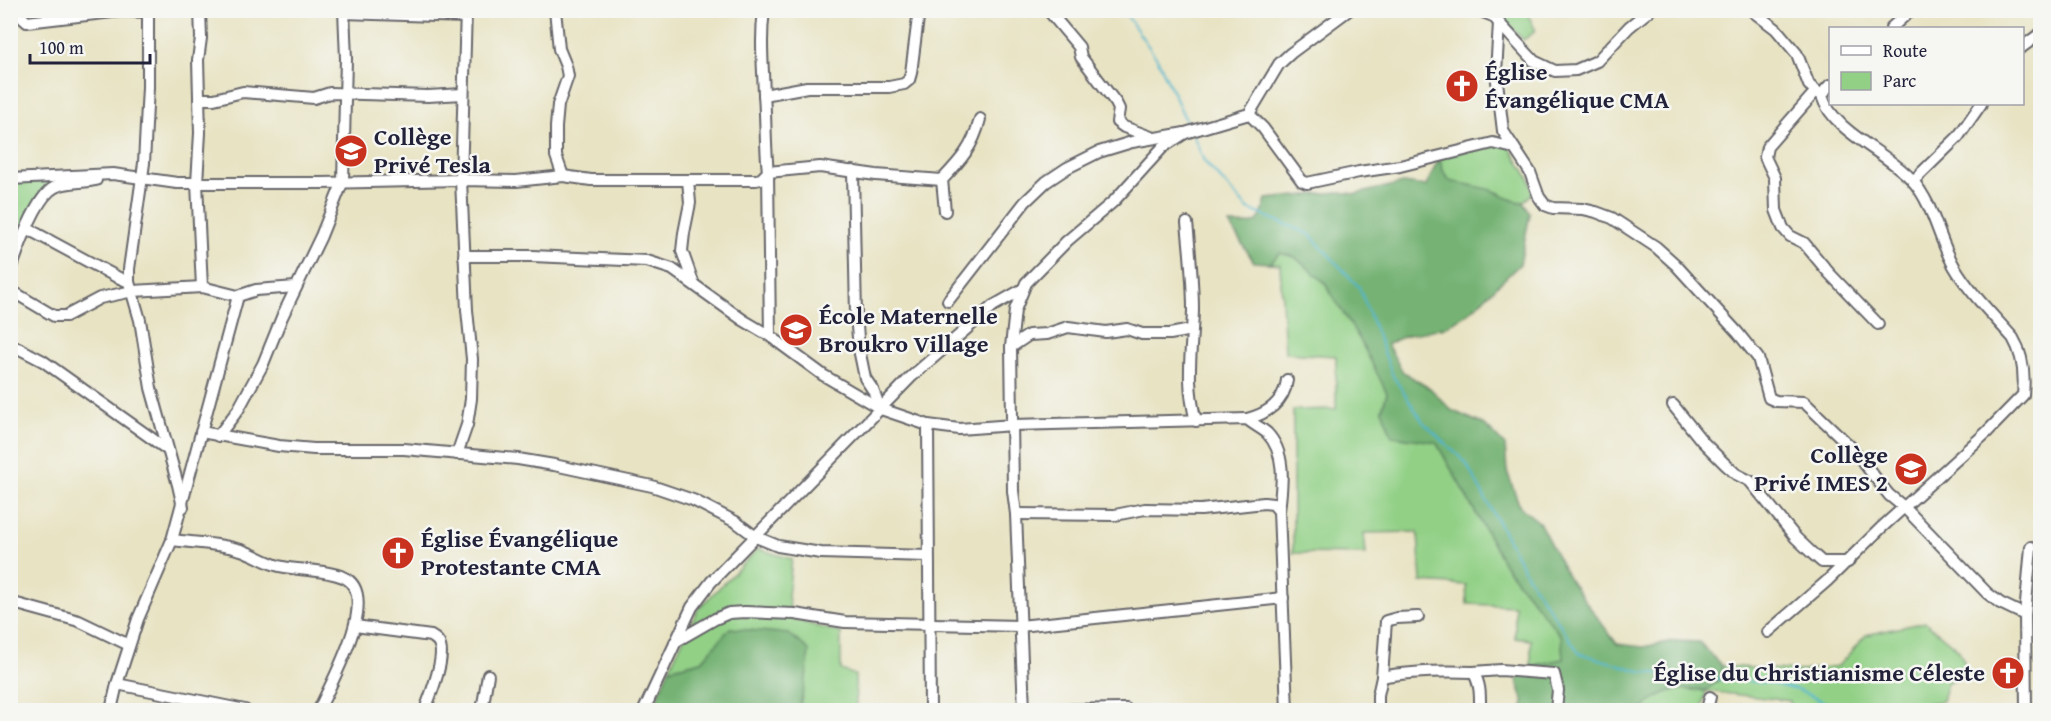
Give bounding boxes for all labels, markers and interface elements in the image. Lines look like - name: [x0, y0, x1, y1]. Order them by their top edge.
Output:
- scale bar: [30, 27, 150, 65]
- legend: [1829, 27, 2024, 105]
- text: 100 m: [39, 34, 84, 61]
- text: Route: [1883, 37, 1927, 64]
- place label: Église Évangélique CMA: [1485, 54, 1670, 117]
- text: Parc: [1883, 67, 1916, 94]
- church icon: Église Évangélique CMA: [1444, 68, 1480, 104]
- place label: Collège Privé Tesla: [374, 119, 492, 182]
- school or university icon: Collège Privé Tesla: [333, 133, 369, 169]
- place label: École Maternelle Broukro Village: [819, 298, 998, 361]
- school or university icon: École Maternelle Broukro Village: [778, 312, 814, 348]
- place label: Collège Privé IMES 2: [1754, 437, 1888, 500]
- school or university icon: Collège Privé IMES 2: [1893, 451, 1929, 487]
- place label: Église Évangélique Protestante CMA: [421, 521, 618, 584]
- church icon: Église Évangélique Protestante CMA: [380, 535, 416, 571]
- place label: Église du Christianisme Céleste: [1654, 655, 1985, 690]
- church icon: Église du Christianisme Céleste: [1990, 655, 2026, 691]

